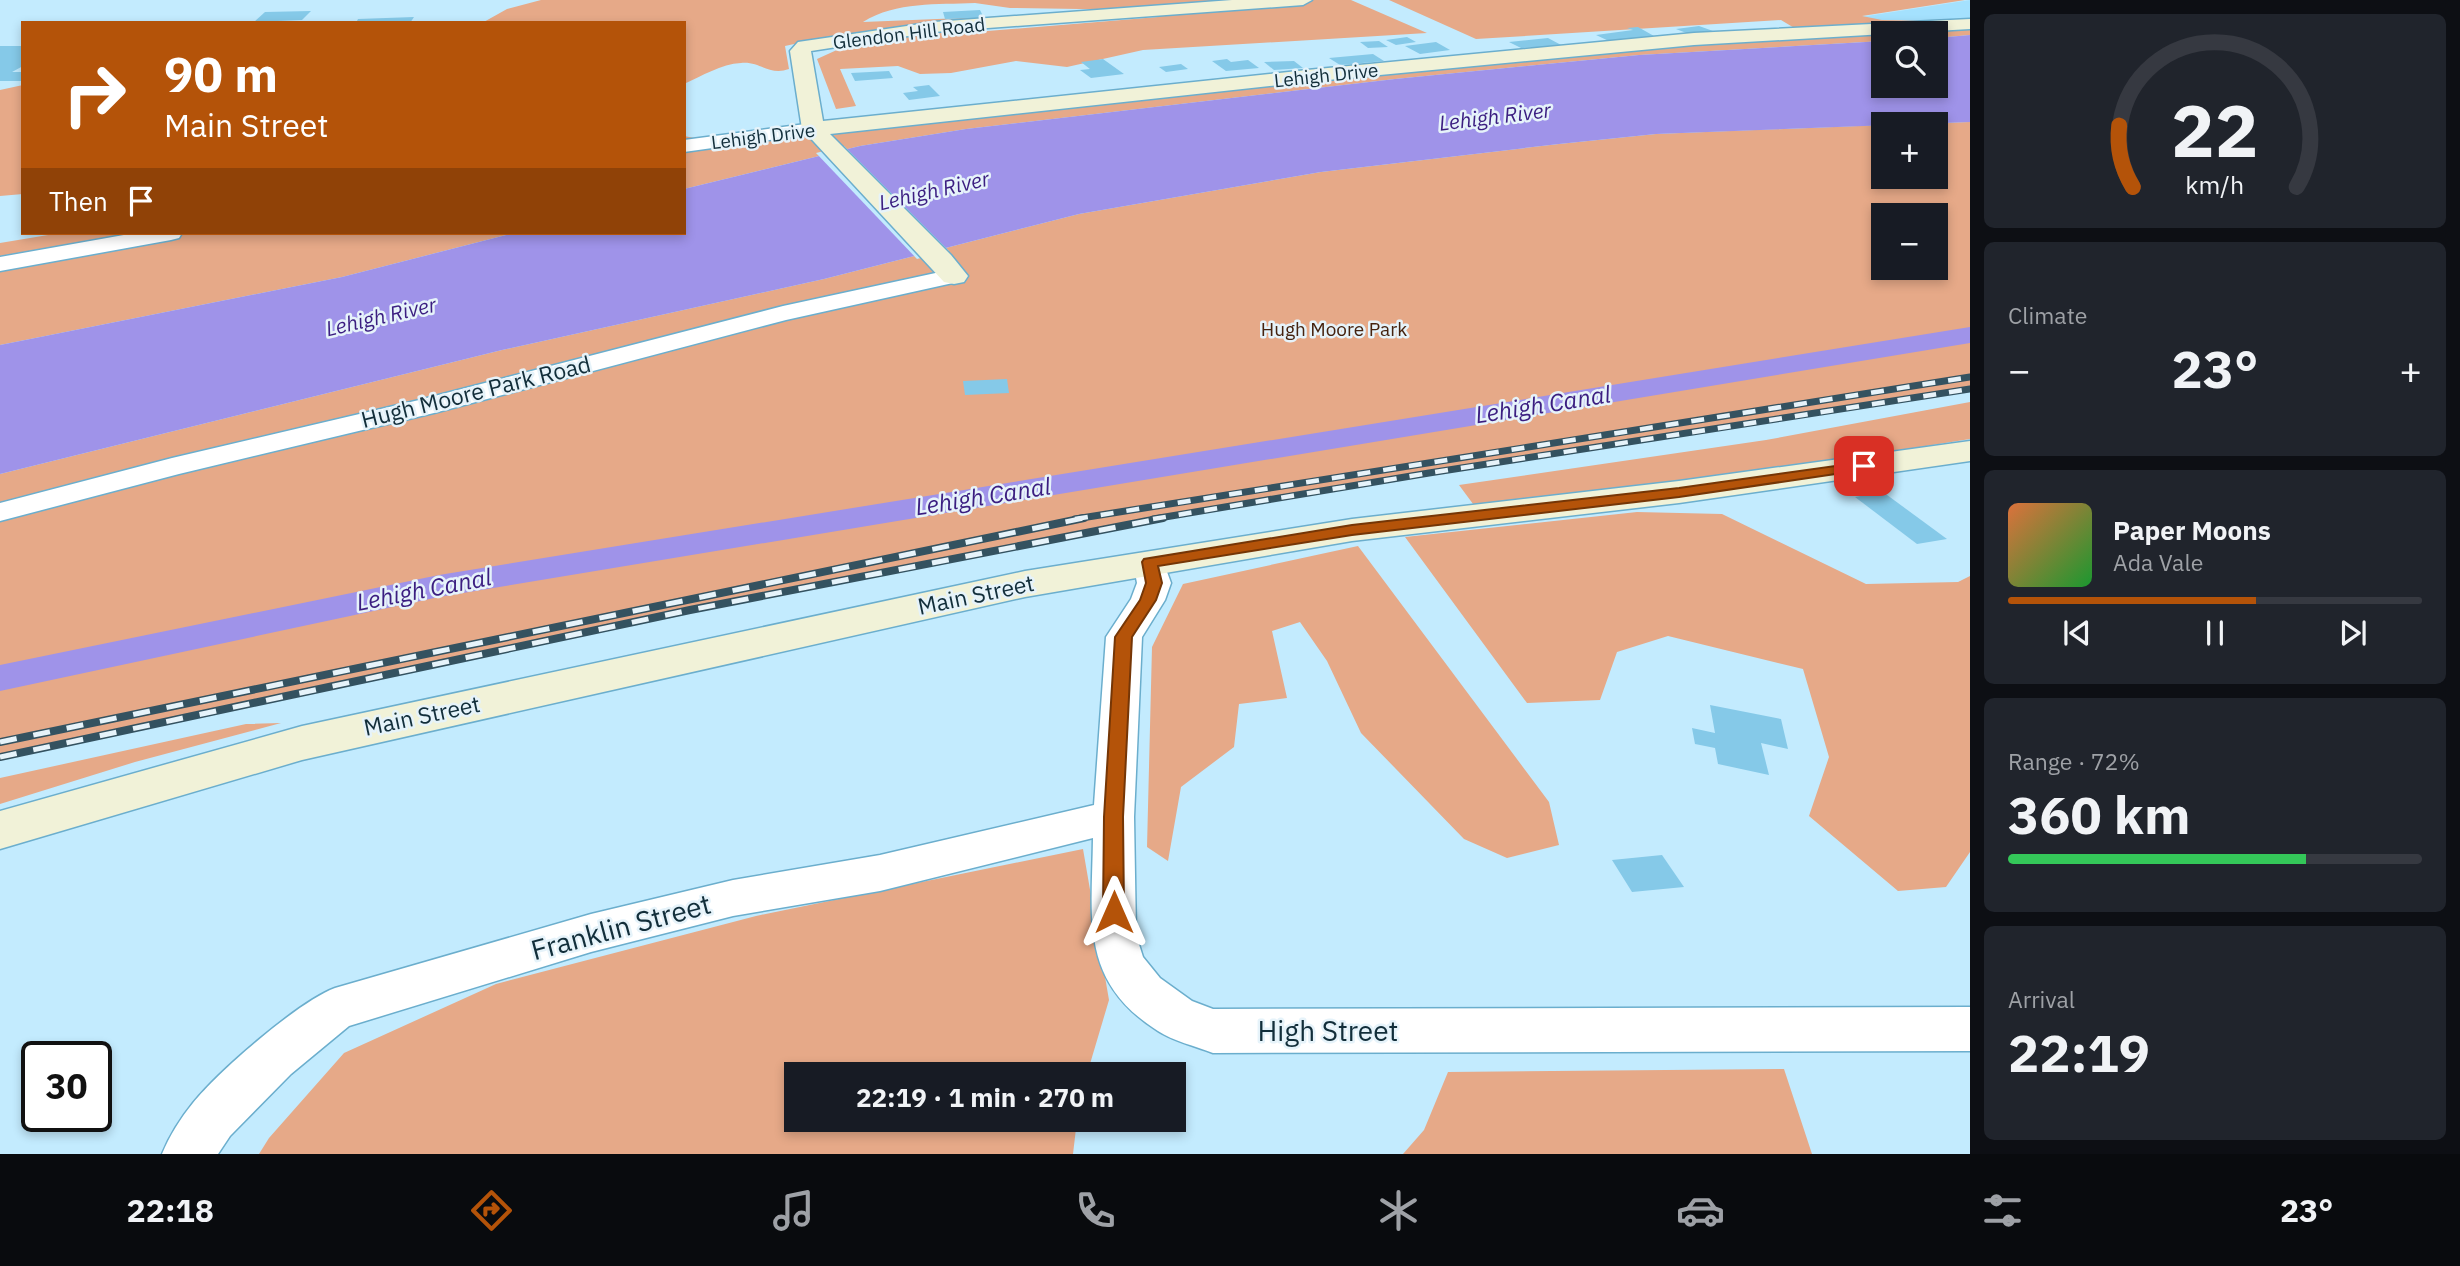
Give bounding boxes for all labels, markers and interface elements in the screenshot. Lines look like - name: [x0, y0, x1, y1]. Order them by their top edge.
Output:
- street label: Glendon Hill Road: [832, 12, 986, 54]
- map controls: [1871, 21, 1948, 280]
- button: search: [1871, 21, 1948, 98]
- text: 90 m: [164, 42, 278, 105]
- icon: right: [49, 49, 140, 140]
- street label: Lehigh Drive: [1273, 58, 1379, 92]
- text: 22: [2171, 82, 2259, 177]
- water label: Lehigh River: [1437, 95, 1554, 137]
- text: Main Street: [164, 104, 329, 146]
- button: +: [1871, 112, 1948, 189]
- street label: Lehigh Drive: [710, 118, 816, 154]
- water label: Lehigh River: [876, 163, 993, 216]
- text: km/h: [2186, 168, 2244, 201]
- icon: arrive: [122, 182, 160, 220]
- text: Then: [49, 184, 108, 218]
- button: −: [1871, 203, 1948, 280]
- water label: Lehigh River: [323, 289, 440, 342]
- text: Climate: [2008, 300, 2087, 330]
- park label: Hugh Moore Park: [1261, 317, 1407, 341]
- text: 23°: [2172, 335, 2258, 402]
- text: −: [2008, 345, 2031, 394]
- text: +: [2399, 345, 2422, 394]
- street label: Hugh Moore Park Road: [358, 348, 594, 434]
- water label: Lehigh Canal: [1473, 377, 1614, 431]
- pin: [1834, 436, 1894, 496]
- icon: arrive: [1845, 447, 1883, 485]
- water label: Lehigh Canal: [913, 469, 1054, 523]
- text: Paper Moons: [2113, 513, 2271, 547]
- text: Ada Vale: [2113, 547, 2203, 577]
- water label: Lehigh Canal: [354, 560, 495, 618]
- street label: Main Street: [915, 567, 1037, 621]
- icon: previous: [2058, 614, 2096, 652]
- icon: pause: [2196, 614, 2234, 652]
- icon: next: [2334, 614, 2372, 652]
- street label: Main Street: [361, 688, 483, 742]
- text: Range · 72%: [2008, 746, 2140, 776]
- text: 360 km: [2008, 781, 2190, 848]
- position arrow: [1077, 875, 1151, 949]
- street label: Franklin Street: [527, 885, 715, 968]
- text: Arrival: [2008, 984, 2075, 1014]
- street label: High Street: [1258, 1012, 1398, 1049]
- text: 22:19: [2008, 1019, 2150, 1086]
- speed limit sign: 30: [21, 1041, 112, 1132]
- text: 22:19 · 1 min · 270 m: [856, 1080, 1114, 1114]
- icon: directions: [467, 1186, 516, 1235]
- icon: music: [769, 1186, 818, 1235]
- icon: phone: [1071, 1186, 1120, 1235]
- icon: climate: [1374, 1186, 1423, 1235]
- icon: car: [1676, 1186, 1725, 1235]
- icon: filters: [1978, 1186, 2027, 1235]
- text: 22:18: [127, 1189, 214, 1231]
- text: 23°: [2280, 1189, 2333, 1231]

